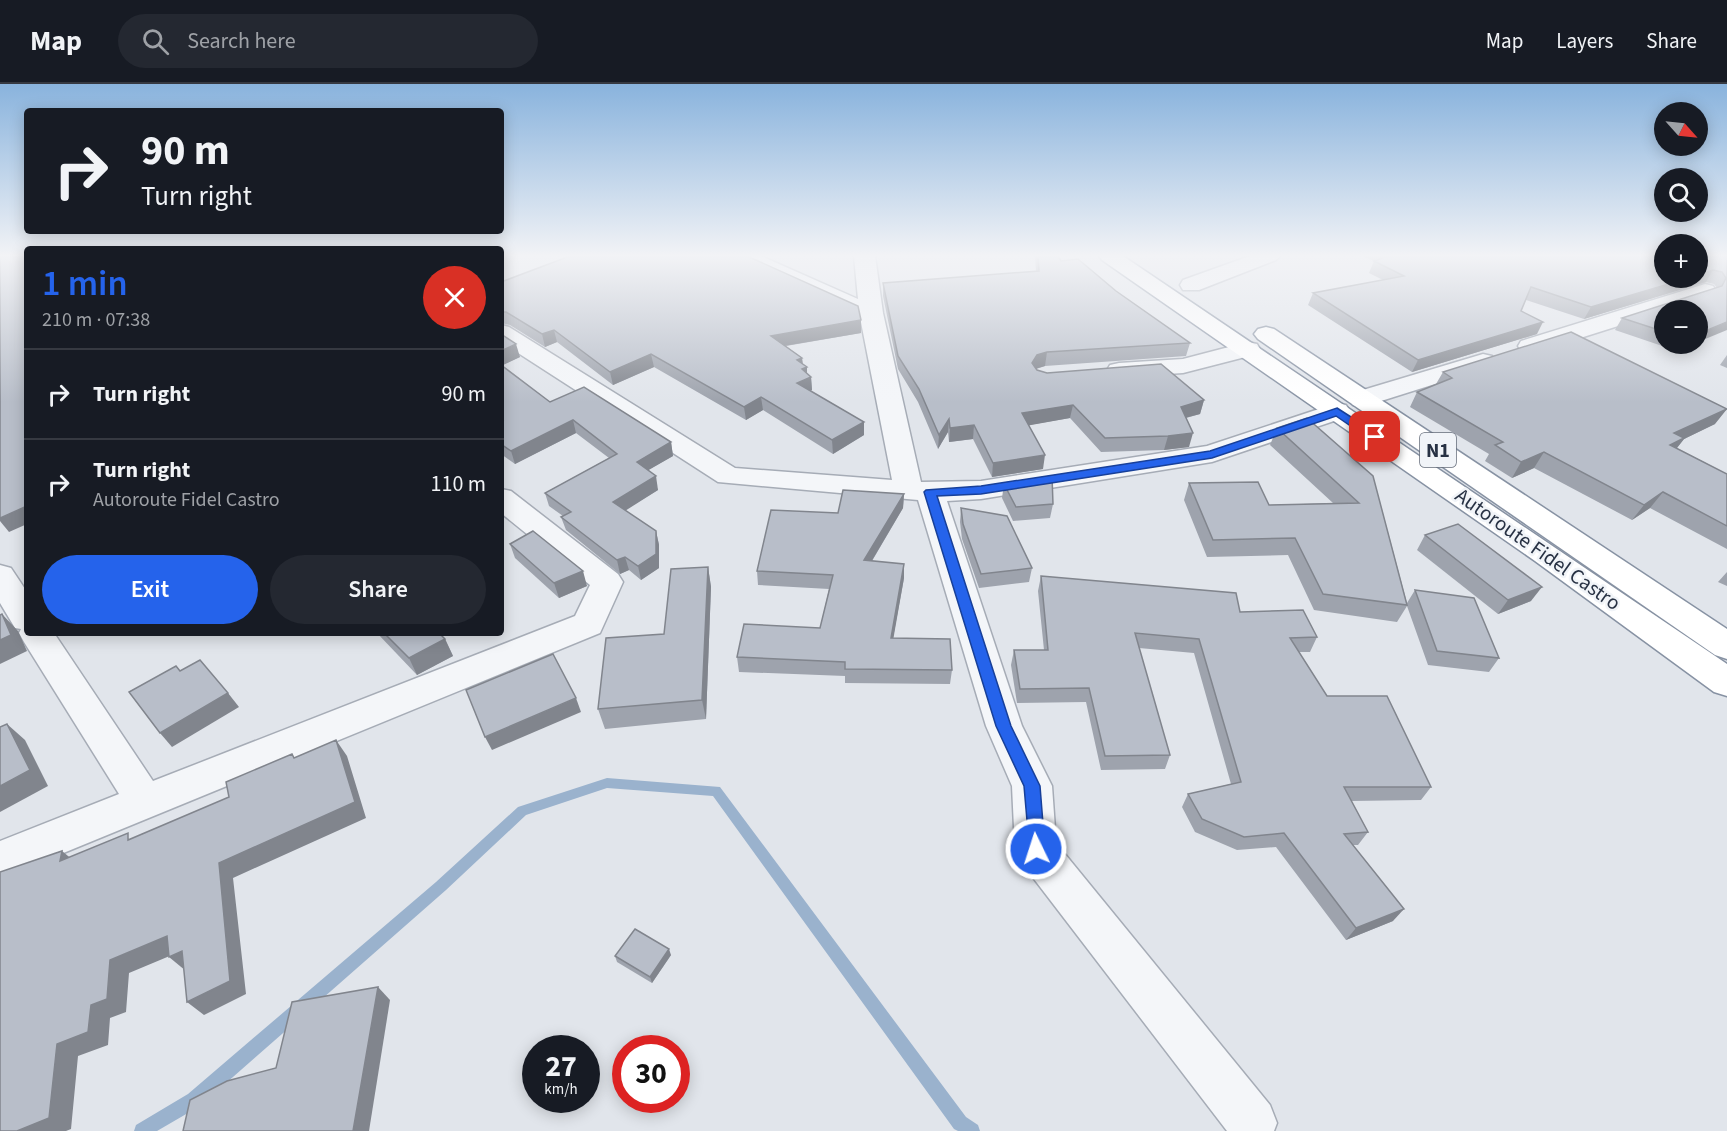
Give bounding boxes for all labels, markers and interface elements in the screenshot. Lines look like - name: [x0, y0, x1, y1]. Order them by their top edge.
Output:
- search box: [118, 14, 538, 68]
- text: Map: [30, 21, 82, 61]
- icon: search: [139, 25, 172, 58]
- text: Search here: [187, 25, 296, 57]
- text: Map: [1486, 26, 1523, 56]
- text: Layers: [1556, 26, 1613, 56]
- text: Share: [1646, 26, 1697, 56]
- north arrow: [1654, 102, 1708, 156]
- map controls: [1654, 102, 1708, 354]
- text: 90 m: [141, 121, 230, 181]
- icon: right: [42, 132, 120, 210]
- button: search: [1654, 168, 1708, 222]
- text: Turn right: [141, 177, 252, 216]
- button: +: [1654, 234, 1708, 288]
- text: 1 min: [42, 258, 128, 309]
- button: close: [423, 266, 486, 329]
- button: −: [1654, 300, 1708, 354]
- text: 210 m · 07:38: [42, 306, 150, 334]
- icon: right: [42, 378, 75, 411]
- text: Turn right: [93, 378, 190, 410]
- text: 90 m: [441, 378, 486, 410]
- pin: [1349, 411, 1400, 462]
- icon: arrive: [1358, 420, 1391, 453]
- road number: N1: [1420, 433, 1456, 467]
- text: Turn right: [93, 454, 190, 486]
- icon: right: [42, 468, 75, 501]
- text: 110 m: [431, 468, 486, 500]
- street label: Autoroute Fidel Castro: [1449, 481, 1627, 617]
- text: Autoroute Fidel Castro: [93, 486, 280, 514]
- button: Exit: [42, 555, 258, 624]
- button: Share: [270, 555, 486, 624]
- position arrow: [1004, 817, 1068, 881]
- speed limit sign: 30: [612, 1035, 690, 1113]
- text: 27: [545, 1045, 577, 1088]
- text: km/h: [544, 1079, 578, 1100]

